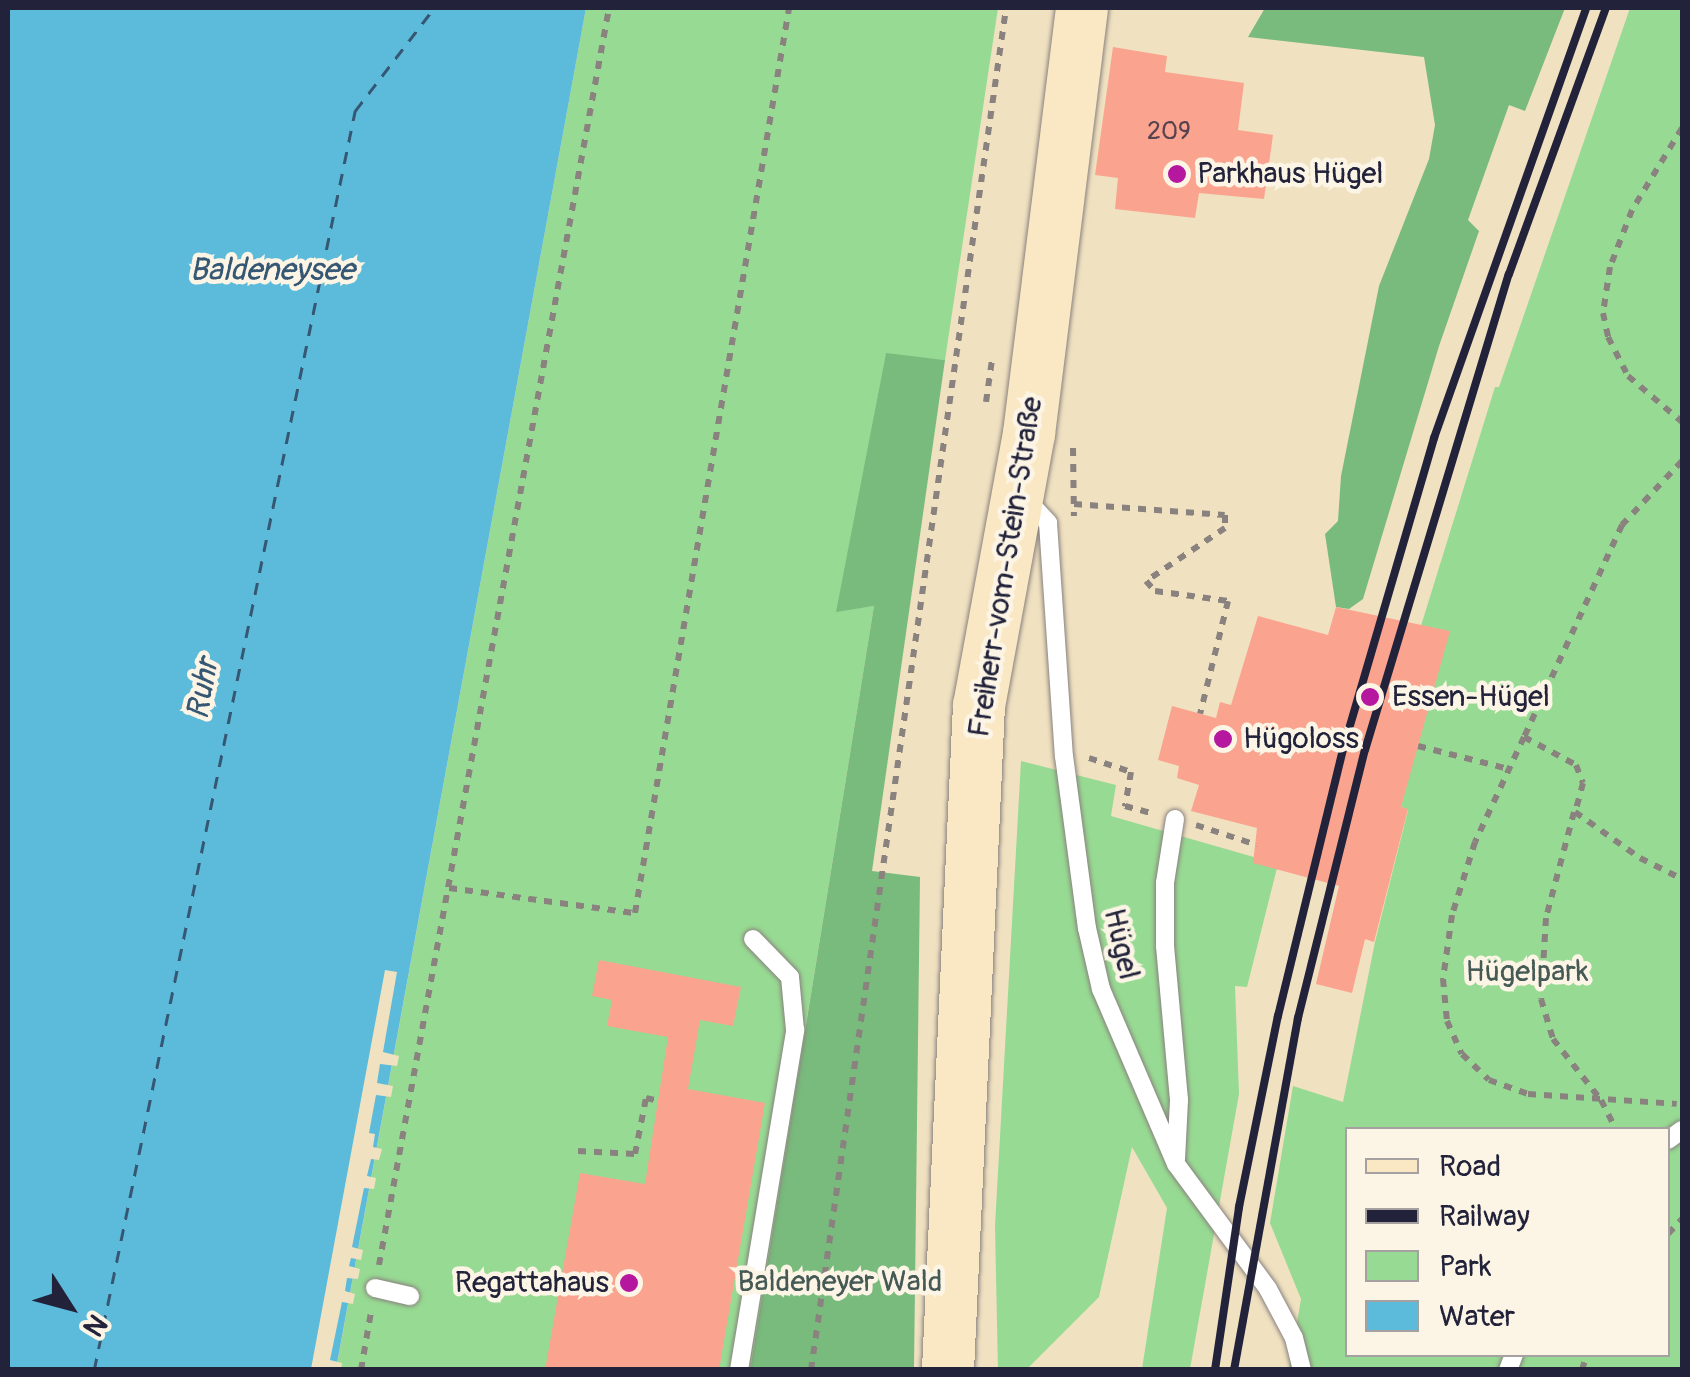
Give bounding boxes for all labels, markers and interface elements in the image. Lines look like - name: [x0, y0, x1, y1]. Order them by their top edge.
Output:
- house number: 209: [1147, 117, 1191, 147]
- place label: Parkhaus Hügel: [1197, 156, 1384, 192]
- marker: Parkhaus Hügel: [1166, 163, 1188, 185]
- water label: Baldeneysee: [189, 251, 355, 289]
- street label: Freiherr-vom-Stein-Straße: [961, 394, 1051, 740]
- water label: Ruhr: [179, 656, 227, 722]
- place label: Essen-Hügel: [1392, 679, 1550, 715]
- marker: Essen-Hügel: [1357, 684, 1383, 710]
- place label: Hügoloss: [1243, 721, 1359, 757]
- marker: Hügoloss: [1212, 728, 1234, 750]
- street label: Hügel: [1095, 905, 1147, 983]
- park label: Hügelpark: [1466, 954, 1588, 990]
- legend: [1345, 1127, 1670, 1357]
- text: Road: [1439, 1148, 1501, 1185]
- text: Railway: [1439, 1198, 1530, 1235]
- text: Park: [1439, 1248, 1492, 1285]
- north arrow: [20, 1257, 120, 1357]
- park label: Baldeneyer Wald: [738, 1264, 942, 1300]
- place label: Regattahaus: [455, 1265, 609, 1301]
- marker: Regattahaus: [618, 1272, 640, 1294]
- text: Water: [1439, 1298, 1515, 1335]
- text: N: [75, 1307, 114, 1343]

